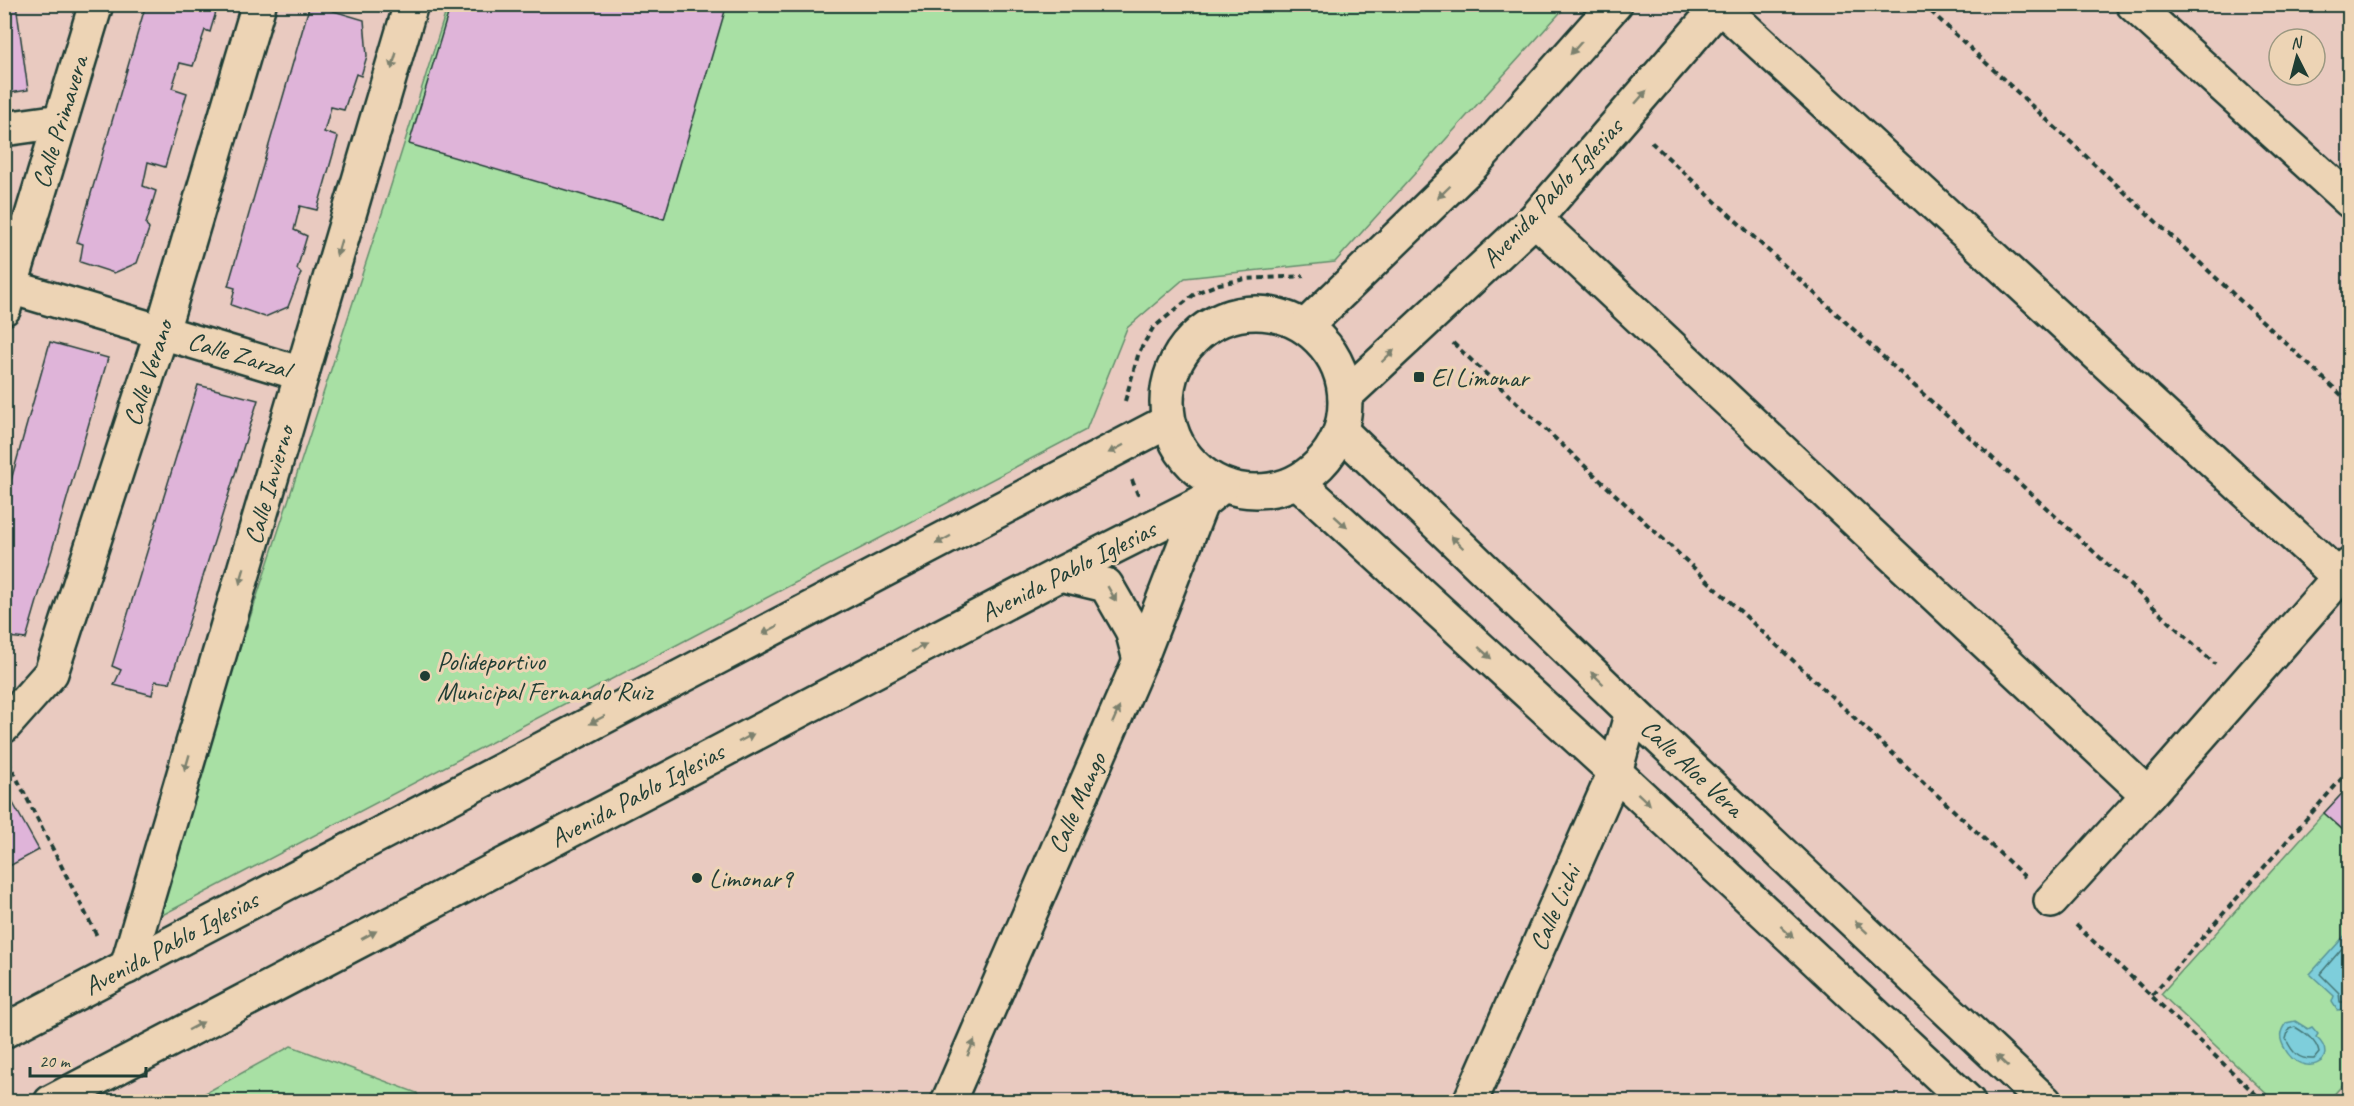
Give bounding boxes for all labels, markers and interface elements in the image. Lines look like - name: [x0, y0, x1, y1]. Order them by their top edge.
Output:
- north arrow: [2267, 27, 2327, 87]
- text: N: [2290, 32, 2305, 54]
- one-way arrow: [1570, 40, 1583, 55]
- street label: Calle Primavera: [24, 50, 96, 192]
- one-way arrow: [389, 52, 398, 70]
- one-way arrow: [1634, 90, 1647, 105]
- street label: Avenida Pablo Iglesias: [1474, 110, 1631, 275]
- one-way arrow: [1437, 184, 1451, 198]
- one-way arrow: [334, 239, 343, 257]
- street label: Calle Verano: [115, 313, 181, 430]
- street label: Calle Zarzal: [184, 324, 298, 387]
- one-way arrow: [1380, 349, 1394, 363]
- place label: El Limonar: [1431, 361, 1531, 394]
- marker: El Limonar: [1412, 370, 1426, 384]
- street label: Calle Invierno: [236, 419, 302, 548]
- one-way arrow: [1107, 444, 1124, 454]
- street label: Avenida Pablo Iglesias: [975, 512, 1163, 629]
- one-way arrow: [1334, 514, 1348, 528]
- one-way arrow: [934, 535, 951, 544]
- one-way arrow: [1450, 536, 1464, 550]
- one-way arrow: [237, 567, 246, 585]
- one-way arrow: [1106, 586, 1117, 602]
- one-way arrow: [761, 625, 778, 635]
- one-way arrow: [911, 643, 928, 653]
- place label: Polideportivo Municipal Fernando Ruiz: [437, 645, 654, 708]
- one-way arrow: [1478, 646, 1493, 660]
- marker: Polideportivo Municipal Fernando Ruiz: [418, 669, 432, 683]
- one-way arrow: [1590, 671, 1605, 685]
- one-way arrow: [1112, 706, 1121, 724]
- street label: Calle Aloe Vera: [1634, 712, 1752, 826]
- one-way arrow: [589, 715, 606, 725]
- one-way arrow: [738, 733, 755, 743]
- street label: Avenida Pablo Iglesias: [544, 734, 732, 855]
- street label: Calle Mango: [1040, 746, 1115, 858]
- one-way arrow: [182, 754, 191, 772]
- one-way arrow: [1637, 792, 1652, 806]
- street label: Calle Lichi: [1522, 857, 1590, 956]
- place label: Limonar9: [709, 862, 795, 895]
- marker: Limonar9: [690, 871, 704, 885]
- street label: Avenida Pablo Iglesias: [78, 882, 266, 1003]
- one-way arrow: [1854, 921, 1868, 935]
- one-way arrow: [1780, 925, 1794, 939]
- one-way arrow: [360, 931, 377, 940]
- one-way arrow: [188, 1021, 205, 1031]
- one-way arrow: [966, 1038, 976, 1056]
- scale bar: [30, 1040, 146, 1078]
- text: 20 m: [39, 1050, 72, 1072]
- one-way arrow: [1996, 1055, 2010, 1069]

